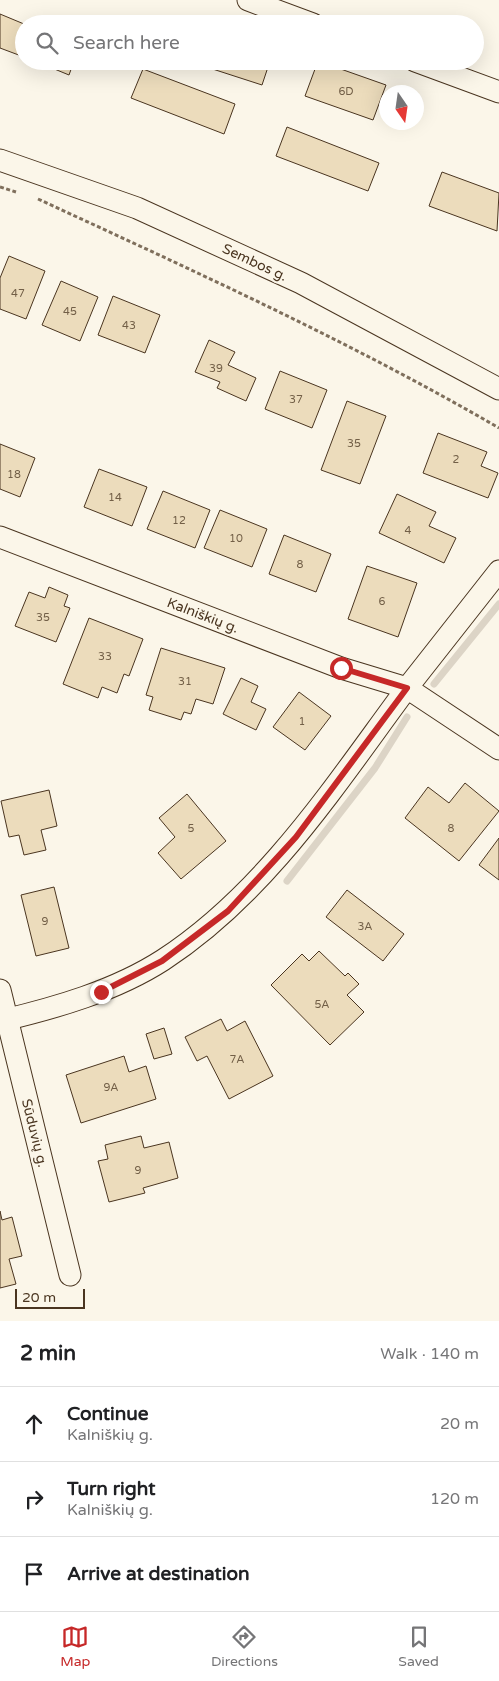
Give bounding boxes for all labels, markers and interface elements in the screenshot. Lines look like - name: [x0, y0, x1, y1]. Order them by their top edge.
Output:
- search box: [15, 15, 484, 70]
- icon: search: [33, 29, 61, 57]
- text: Search here: [73, 32, 180, 54]
- house number: 6D: [338, 85, 354, 98]
- north arrow: [379, 85, 424, 130]
- street label: Sembos g.: [220, 240, 290, 285]
- house number: 47: [11, 287, 25, 300]
- house number: 45: [63, 305, 77, 318]
- house number: 43: [122, 319, 136, 332]
- house number: 39: [209, 362, 223, 375]
- house number: 37: [289, 393, 303, 406]
- house number: 35: [347, 437, 361, 450]
- house number: 2: [453, 453, 460, 466]
- house number: 18: [7, 468, 21, 481]
- house number: 14: [108, 491, 122, 504]
- house number: 12: [172, 514, 186, 527]
- house number: 4: [405, 524, 412, 537]
- house number: 10: [229, 532, 243, 545]
- house number: 8: [297, 558, 304, 571]
- street label: Kalniškių g.: [165, 594, 241, 637]
- house number: 6: [379, 595, 386, 608]
- house number: 35: [36, 611, 50, 624]
- house number: 33: [98, 650, 112, 663]
- route start: [330, 657, 353, 680]
- house number: 31: [178, 675, 192, 688]
- house number: 1: [299, 715, 305, 728]
- house number: 5: [188, 822, 195, 835]
- house number: 8: [448, 822, 455, 835]
- house number: 9: [42, 915, 49, 928]
- house number: 3A: [357, 920, 373, 933]
- route end: [90, 981, 113, 1004]
- house number: 5A: [314, 998, 330, 1011]
- house number: 7A: [229, 1053, 245, 1066]
- house number: 9A: [103, 1081, 119, 1094]
- street label: Sūduvių g.: [18, 1097, 51, 1169]
- house number: 9: [135, 1164, 142, 1177]
- scale bar: [15, 1286, 85, 1309]
- text: 20 m: [22, 1289, 56, 1306]
- text: 2 min: [20, 1341, 76, 1366]
- text: Walk · 140 m: [380, 1344, 479, 1364]
- text: Continue: [67, 1403, 149, 1425]
- icon: ahead: [20, 1410, 48, 1438]
- text: 20 m: [440, 1414, 479, 1434]
- text: Kalniškių g.: [67, 1425, 153, 1445]
- text: Turn right: [67, 1478, 155, 1500]
- icon: right: [20, 1485, 48, 1513]
- text: 120 m: [430, 1489, 479, 1509]
- text: Kalniškių g.: [67, 1500, 153, 1520]
- icon: arrive: [20, 1560, 48, 1588]
- text: Arrive at destination: [67, 1563, 250, 1585]
- tab: Map: [60, 1623, 90, 1670]
- tab: Directions: [211, 1623, 278, 1670]
- tab: Saved: [398, 1623, 439, 1670]

